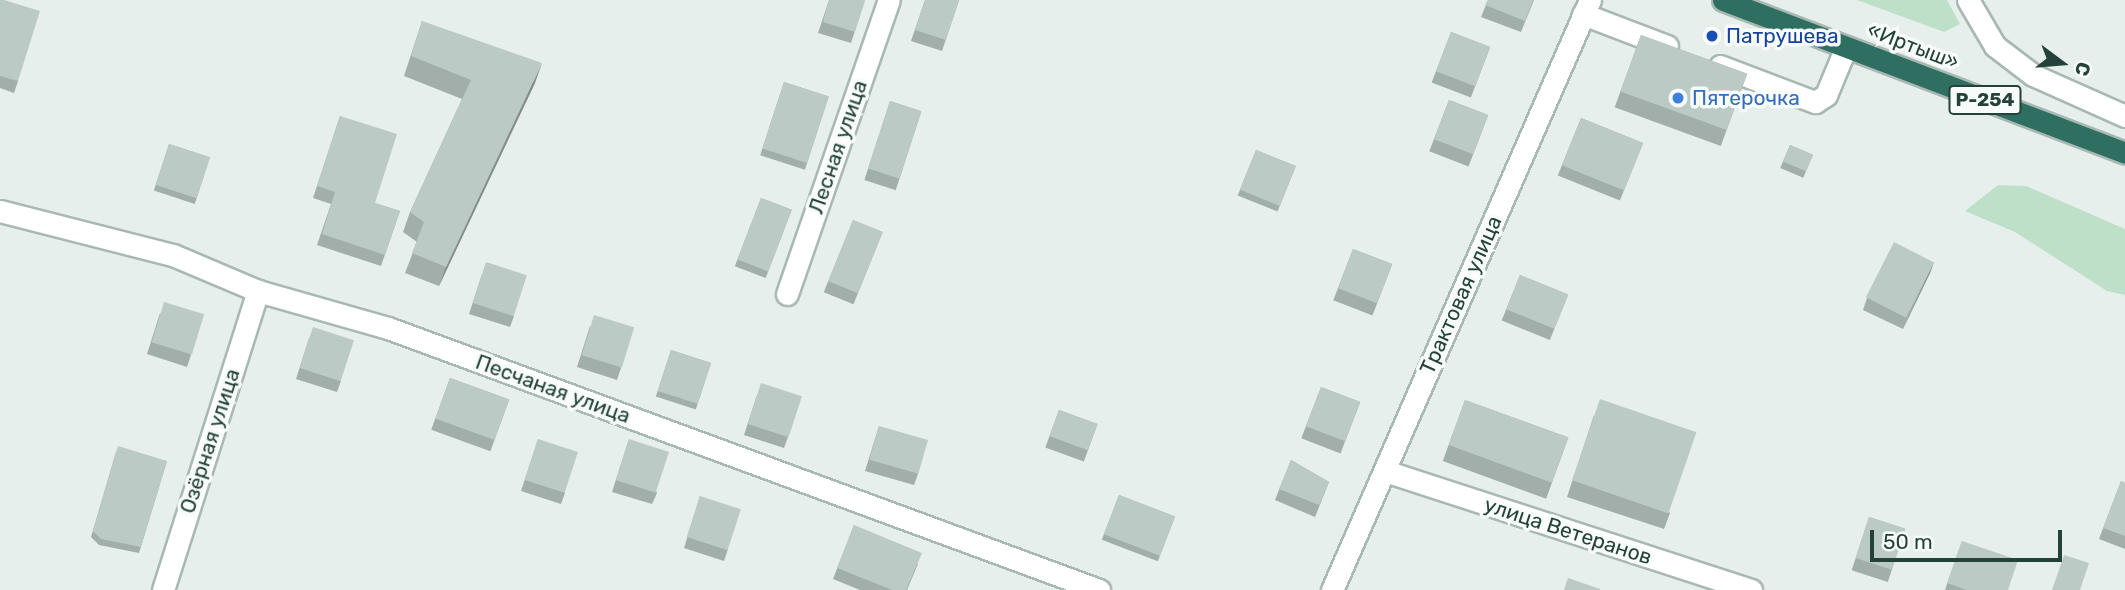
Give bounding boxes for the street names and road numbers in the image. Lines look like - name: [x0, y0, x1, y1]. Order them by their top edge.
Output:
- street label: «Иртыш»: [1864, 17, 1962, 75]
- street label: Лесная улица: [803, 77, 873, 217]
- road number: Р-254: [1948, 85, 2022, 116]
- street label: Трактовая улица: [1415, 212, 1507, 378]
- street label: Песчаная улица: [472, 349, 634, 429]
- street label: Озёрная улица: [175, 365, 245, 517]
- street label: улица Ветеранов: [1481, 492, 1655, 570]

